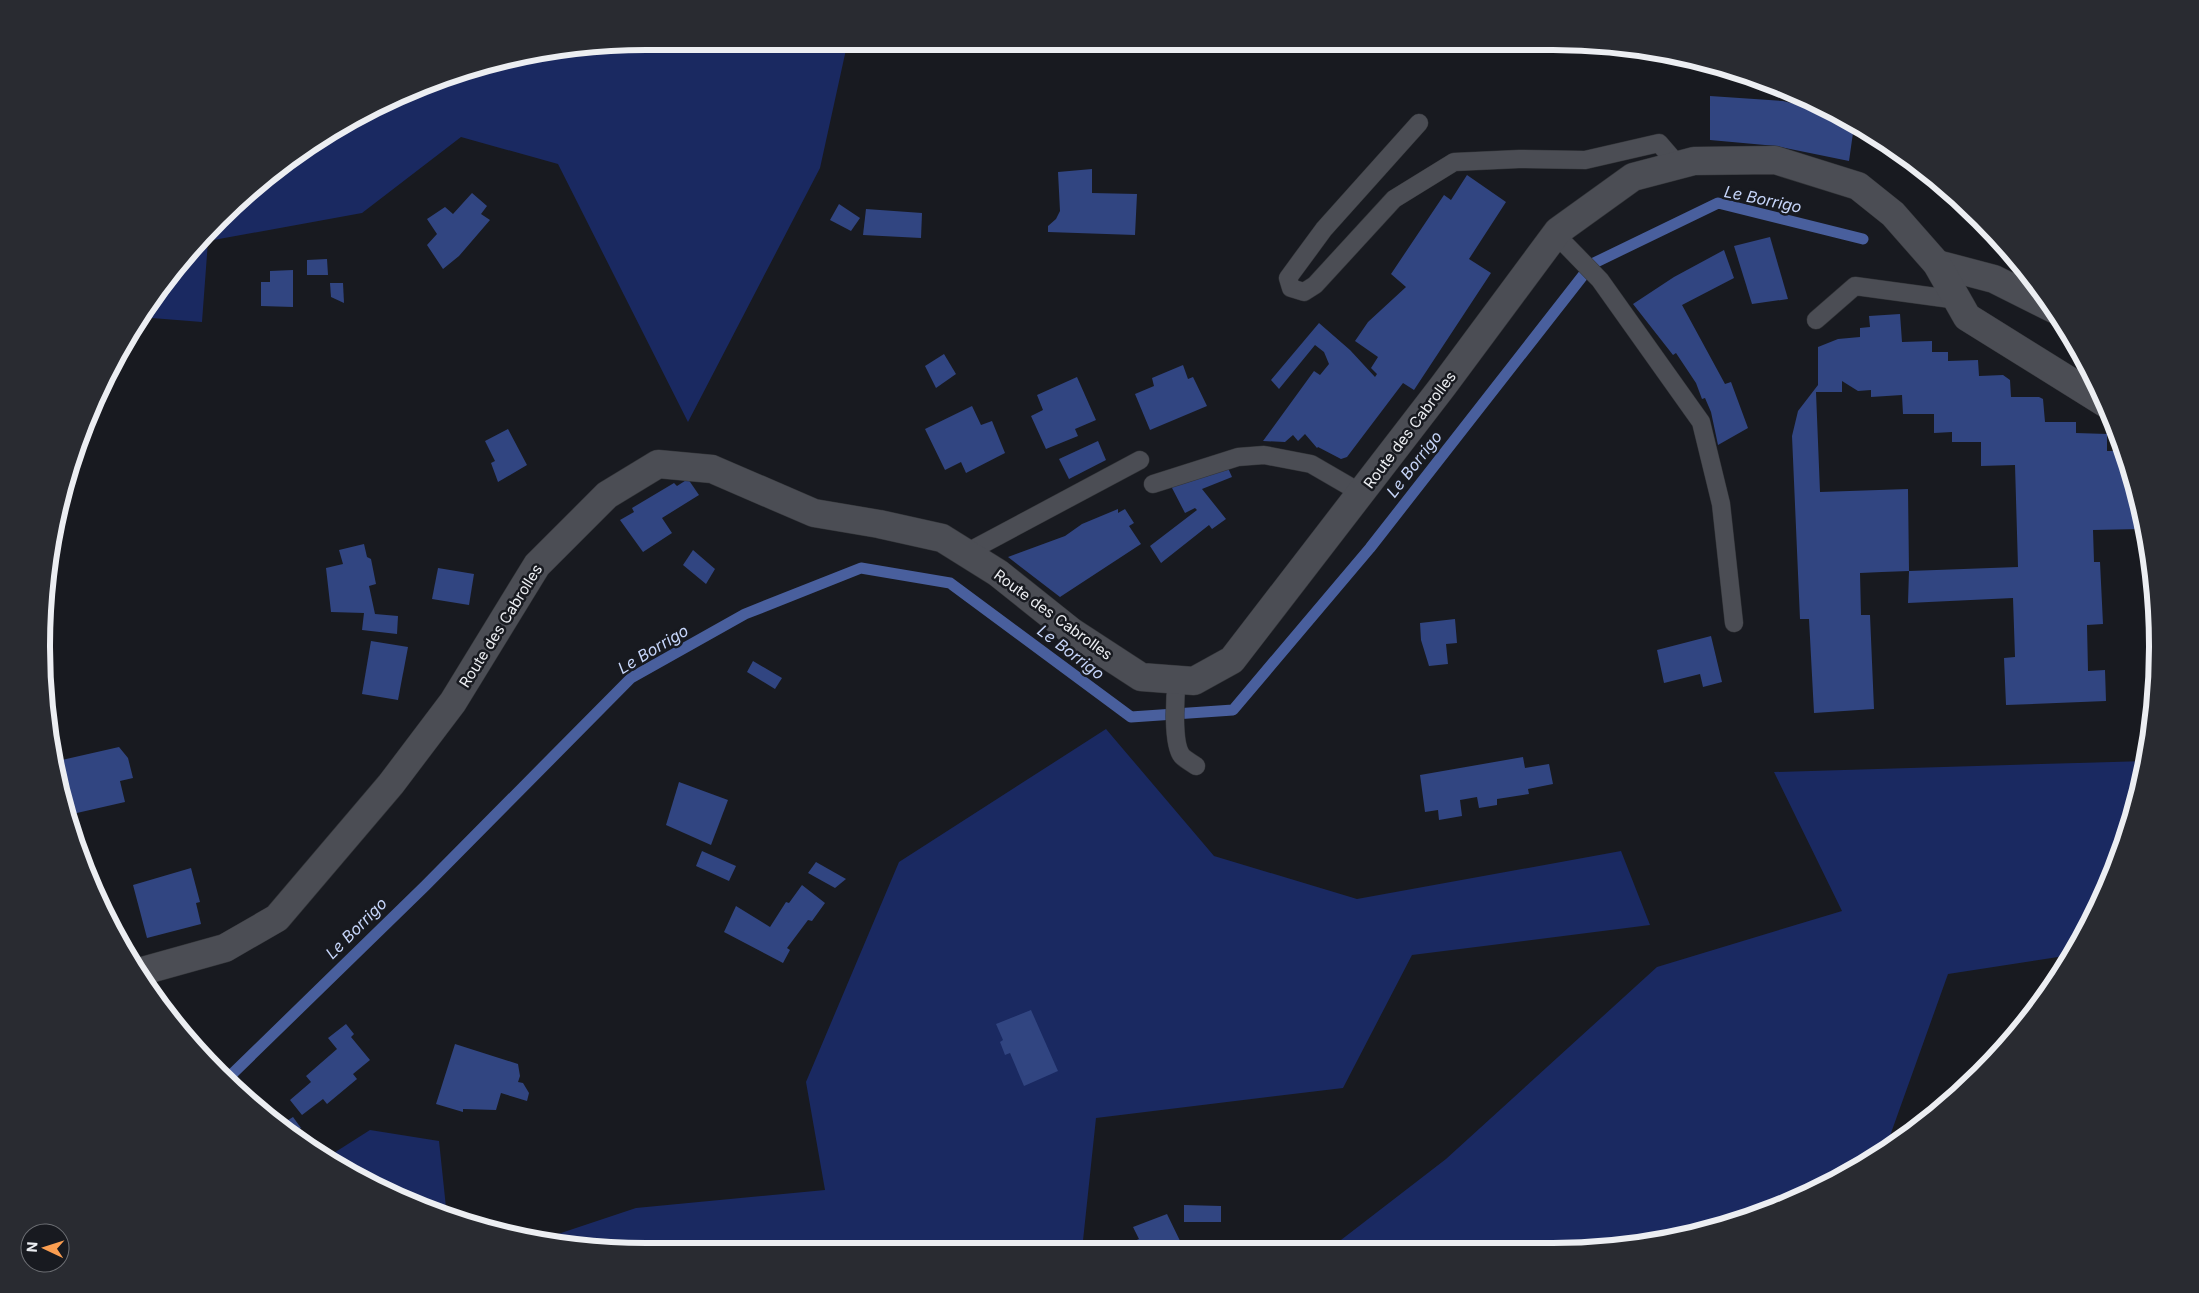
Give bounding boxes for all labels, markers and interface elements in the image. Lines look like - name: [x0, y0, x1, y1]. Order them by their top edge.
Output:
- water label: Le Borrigo: [1722, 181, 1804, 217]
- street label: Route des Cabrolles: [1359, 367, 1460, 492]
- water label: Le Borrigo: [1382, 427, 1446, 501]
- street label: Route des Cabrolles: [455, 560, 546, 691]
- street label: Route des Cabrolles: [990, 565, 1116, 664]
- water label: Le Borrigo: [614, 620, 692, 678]
- water label: Le Borrigo: [1034, 620, 1108, 684]
- water label: Le Borrigo: [321, 893, 391, 963]
- north arrow: [20, 1223, 70, 1273]
- text: N: [23, 1241, 40, 1253]

